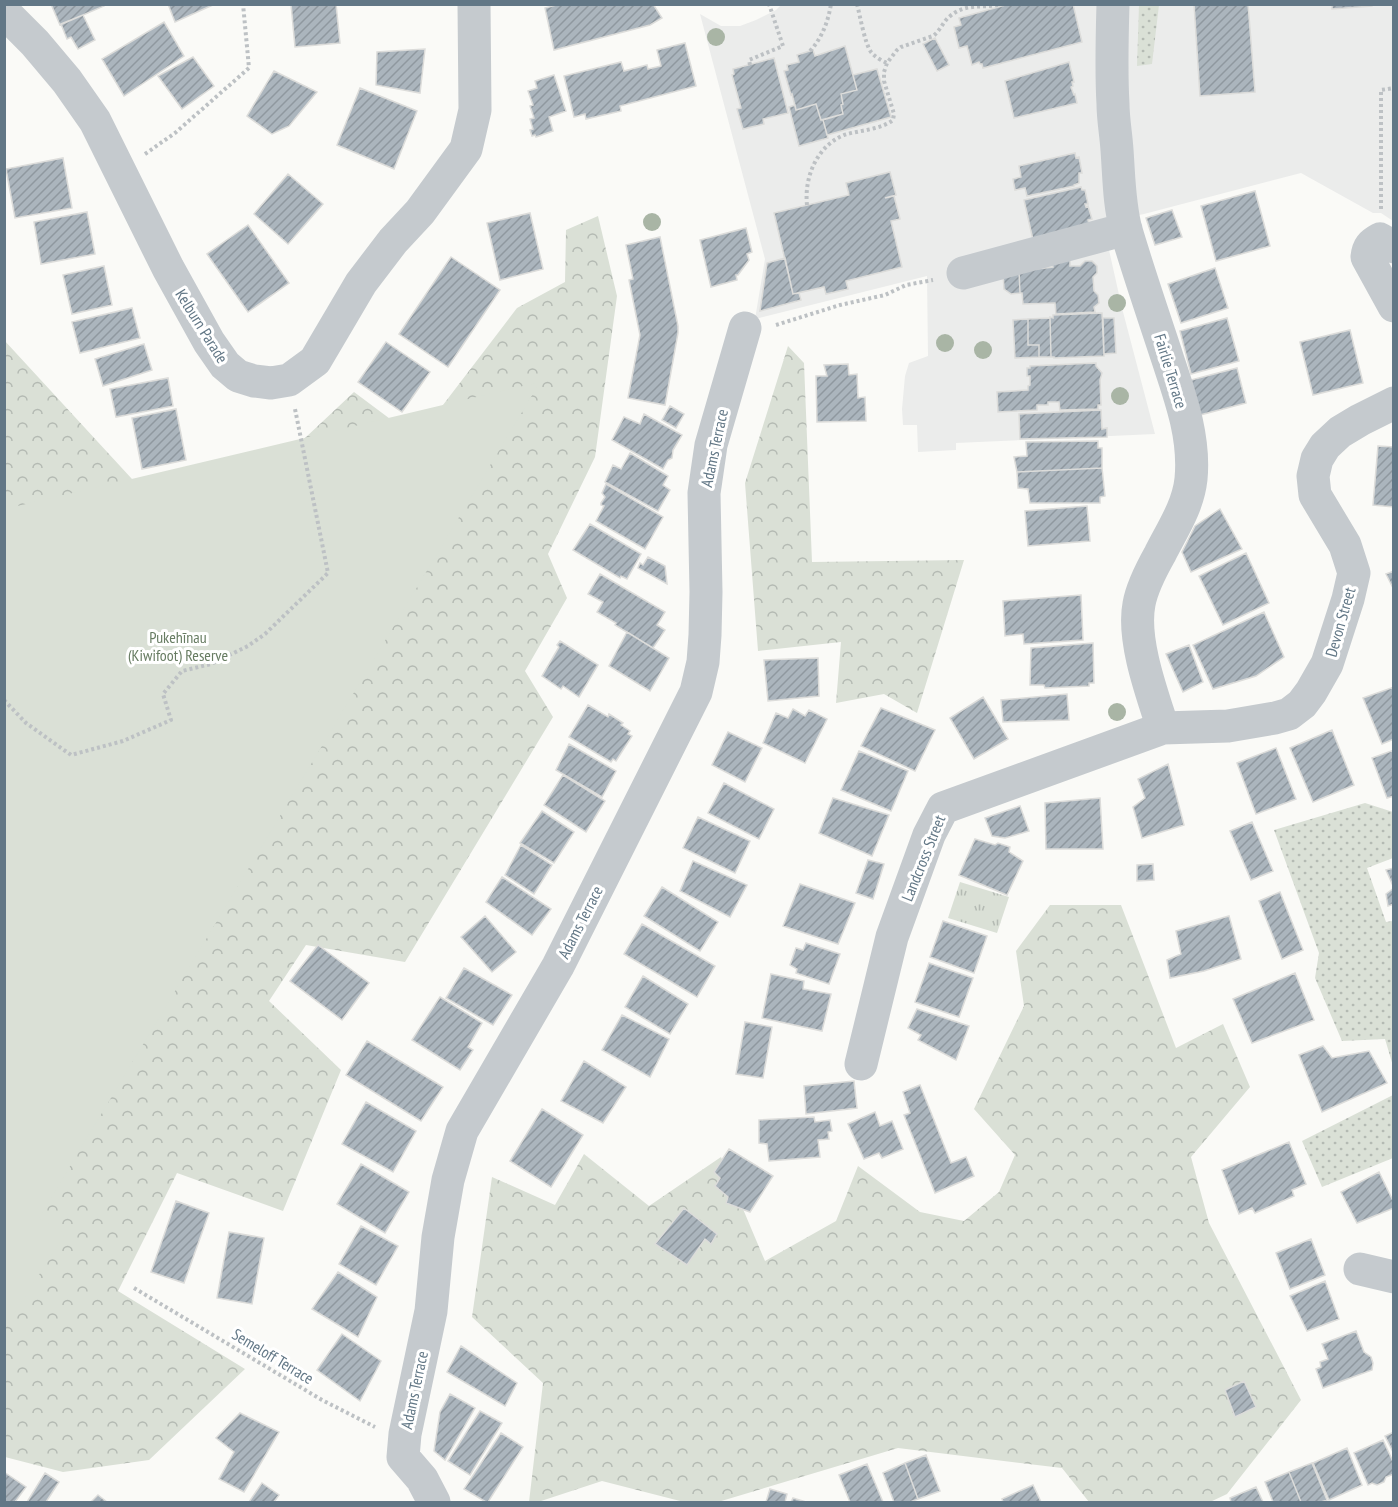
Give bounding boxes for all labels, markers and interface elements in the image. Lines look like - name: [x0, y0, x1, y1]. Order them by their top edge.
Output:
- street label: Kelburn Parade: [171, 285, 233, 367]
- street label: Fairlie Terrace: [1150, 331, 1192, 411]
- street label: Adams Terrace: [696, 407, 732, 489]
- street label: Devon Street: [1321, 584, 1360, 659]
- park label: Pukehīnau (Kiwifoot) Reserve: [128, 627, 228, 665]
- street label: Landcross Street: [897, 811, 950, 904]
- street label: Adams Terrace: [553, 882, 607, 962]
- street label: Semeloff Terrace: [229, 1324, 317, 1388]
- street label: Adams Terrace: [396, 1349, 432, 1431]

